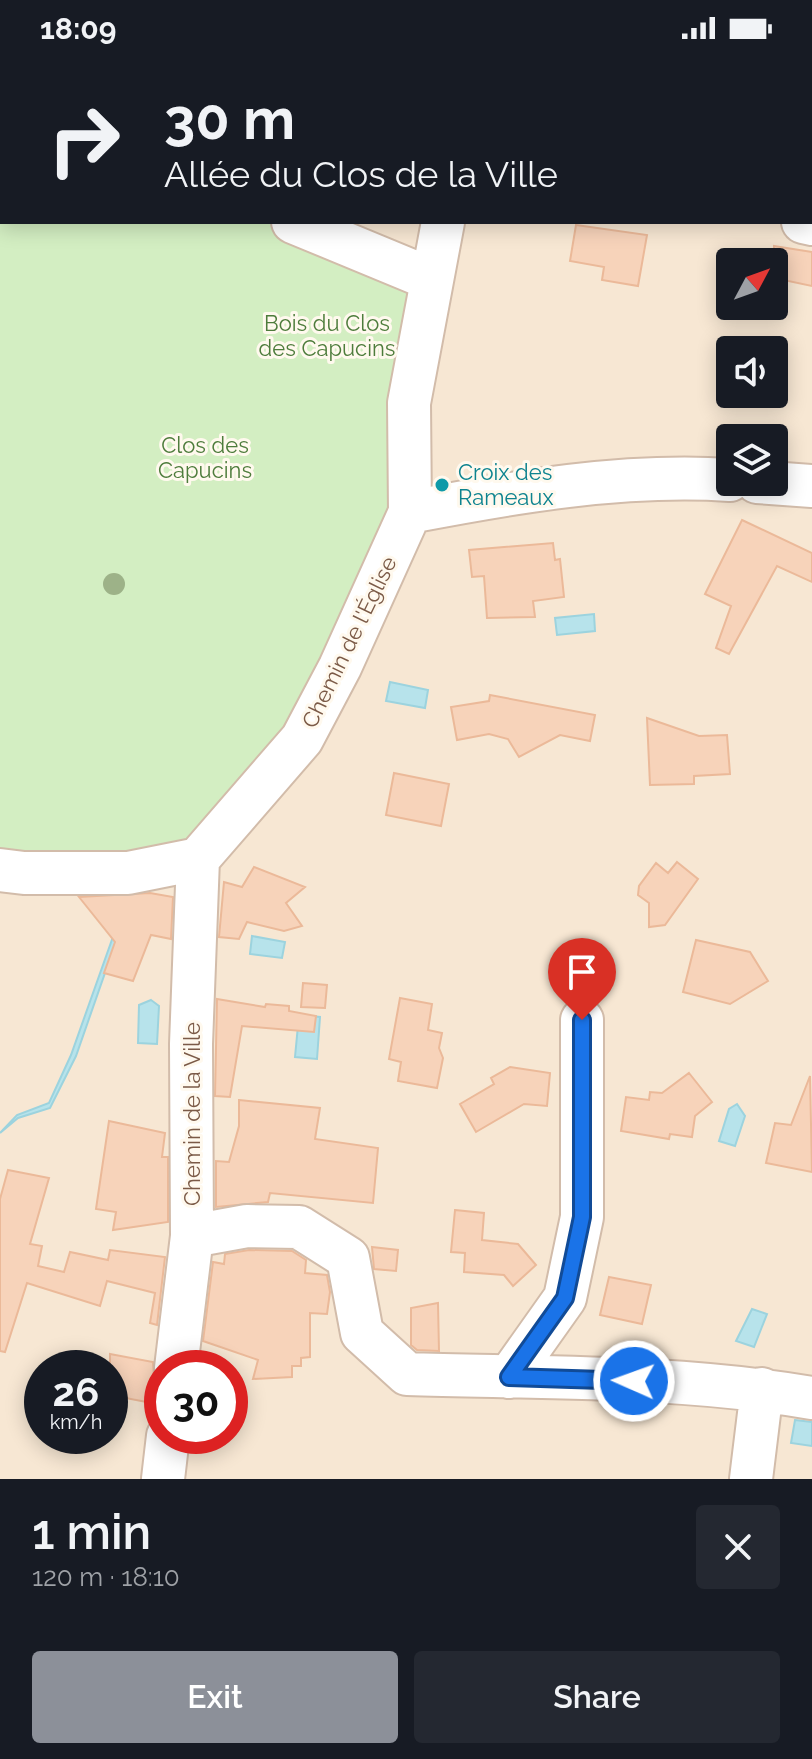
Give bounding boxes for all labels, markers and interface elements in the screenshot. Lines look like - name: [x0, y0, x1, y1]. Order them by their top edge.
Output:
- text: 18:09: [40, 11, 116, 46]
- text: 30 m: [164, 86, 295, 152]
- icon: right: [32, 88, 136, 192]
- text: Allée du Clos de la Ville: [164, 153, 558, 195]
- north arrow: [716, 248, 788, 320]
- map controls: [716, 248, 788, 496]
- park label: Bois du Clos des Capucins: [259, 310, 395, 361]
- button: sound: [716, 336, 788, 408]
- button: layers: [716, 424, 788, 496]
- park label: Clos des Capucins: [158, 432, 252, 483]
- place label: Croix des Rameaux: [458, 459, 553, 510]
- marker: Croix des Rameaux: [433, 476, 451, 494]
- street label: Chemin de l'Église: [296, 552, 402, 732]
- pin: [548, 938, 616, 1020]
- icon: arrive: [560, 950, 604, 994]
- street label: Chemin de la Ville: [179, 1022, 205, 1206]
- position arrow: [592, 1339, 676, 1423]
- speed limit sign: 30: [144, 1350, 248, 1454]
- text: 26: [53, 1368, 99, 1415]
- text: km/h: [50, 1410, 102, 1434]
- text: 1 min: [32, 1504, 151, 1560]
- button: close: [696, 1505, 780, 1589]
- text: 120 m · 18:10: [32, 1562, 180, 1592]
- button: Exit: [32, 1651, 398, 1743]
- button: Share: [414, 1651, 780, 1743]

